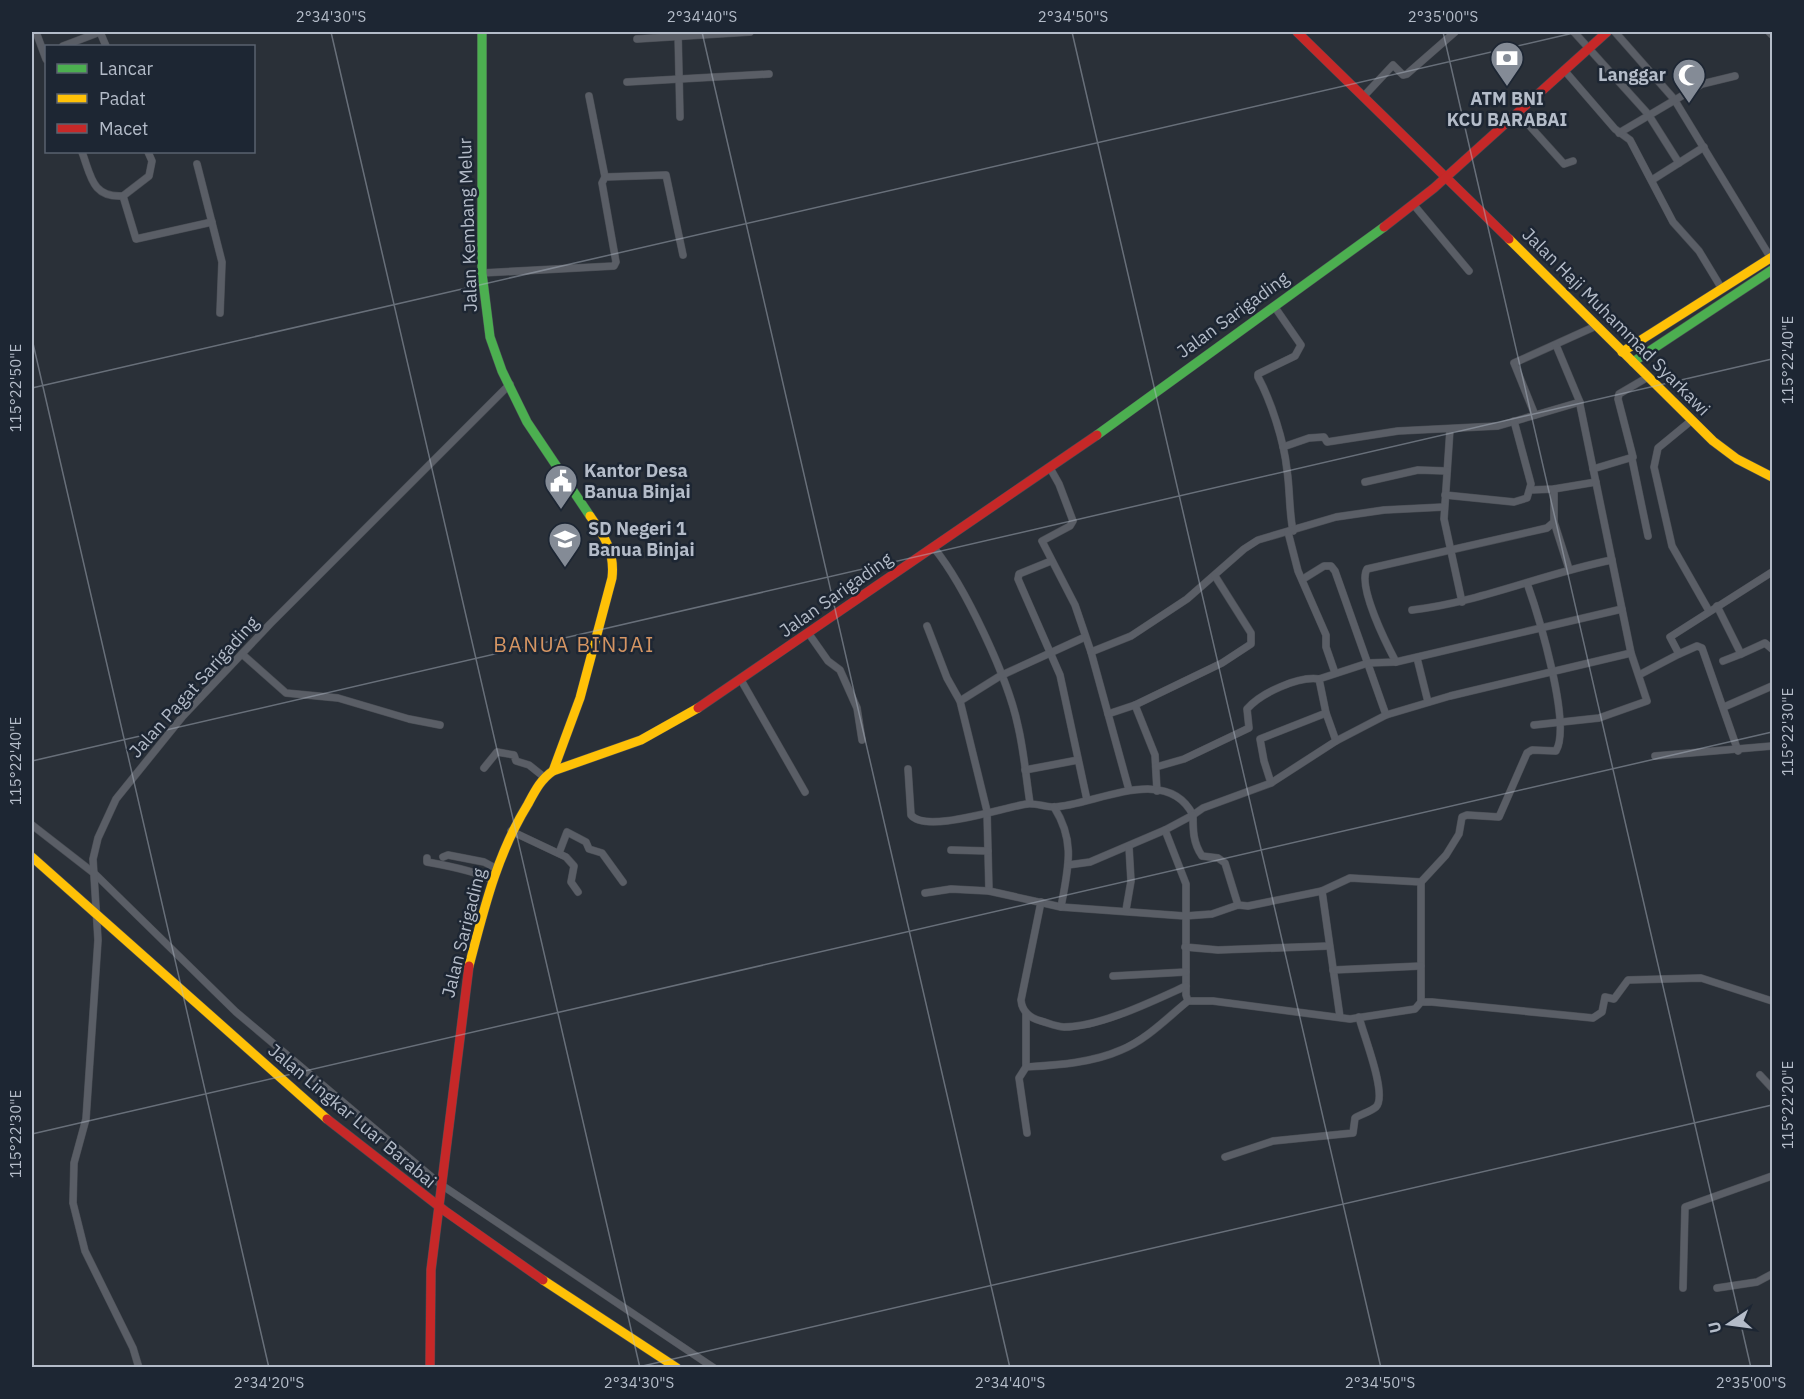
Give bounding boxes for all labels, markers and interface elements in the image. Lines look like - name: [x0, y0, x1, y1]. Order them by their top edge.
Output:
- text: 2°34'30"S: [296, 7, 366, 26]
- text: 2°34'40"S: [667, 7, 737, 26]
- text: 2°34'50"S: [1038, 7, 1108, 26]
- text: 2°35'00"S: [1408, 7, 1478, 26]
- bank icon: ATM BNI KCU BARABAI: [1489, 40, 1525, 87]
- legend: [45, 45, 255, 153]
- text: Lancar: [99, 57, 154, 80]
- mosque icon: Langgar: [1671, 57, 1707, 104]
- place label: Langgar: [1598, 63, 1666, 86]
- text: Padat: [99, 87, 146, 110]
- place label: ATM BNI KCU BARABAI: [1447, 87, 1567, 131]
- text: Macet: [99, 117, 148, 140]
- street label: Jalan Kembang Melur: [453, 137, 482, 313]
- street label: Jalan Haji Muhammad Syarkawi: [1518, 223, 1715, 420]
- street label: Jalan Sarigading: [1172, 266, 1294, 363]
- text: 115°22'40"E: [1778, 316, 1797, 404]
- text: 115°22'50"E: [6, 344, 25, 432]
- place label: Kantor Desa Banua Binjai: [584, 459, 691, 503]
- public building icon: Kantor Desa Banua Binjai: [543, 463, 579, 510]
- place label: SD Negeri 1 Banua Binjai: [588, 517, 695, 561]
- school or university icon: SD Negeri 1 Banua Binjai: [547, 521, 583, 568]
- street label: Jalan Sarigading: [775, 547, 897, 642]
- street label: Jalan Pagat Sarigading: [124, 611, 264, 762]
- district label: BANUA BINJAI: [493, 630, 655, 658]
- text: 115°22'30"E: [1778, 688, 1797, 776]
- text: 115°22'40"E: [6, 717, 25, 805]
- street label: Jalan Sarigading: [436, 865, 491, 1000]
- street label: Jalan Lingkar Luar Barabai: [264, 1039, 441, 1193]
- text: 115°22'20"E: [1778, 1061, 1797, 1149]
- text: 115°22'30"E: [6, 1090, 25, 1178]
- north arrow: [1699, 1294, 1759, 1354]
- text: U: [1703, 1320, 1725, 1335]
- text: 2°34'20"S: [234, 1373, 304, 1392]
- text: 2°34'30"S: [604, 1373, 674, 1392]
- text: 2°34'40"S: [975, 1373, 1045, 1392]
- text: 2°34'50"S: [1345, 1373, 1415, 1392]
- text: 2°35'00"S: [1716, 1373, 1786, 1392]

